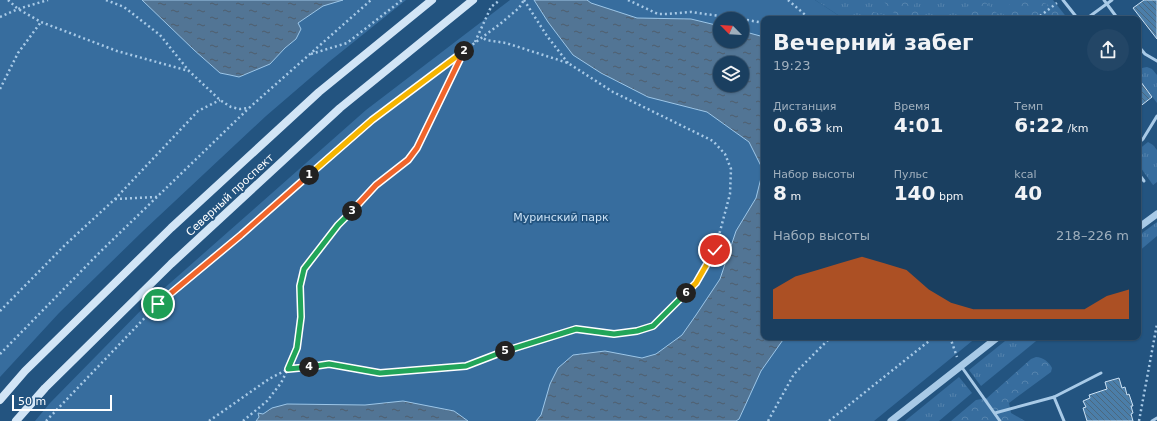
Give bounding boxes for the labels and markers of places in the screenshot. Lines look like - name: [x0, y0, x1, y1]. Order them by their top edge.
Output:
- pin: 2: [454, 41, 474, 61]
- pin: 1: [299, 165, 319, 185]
- pin: 3: [342, 201, 362, 221]
- pin: [698, 233, 732, 267]
- pin: 6: [676, 283, 696, 303]
- pin: [141, 287, 175, 321]
- pin: 5: [495, 341, 515, 361]
- pin: 4: [299, 357, 319, 377]

